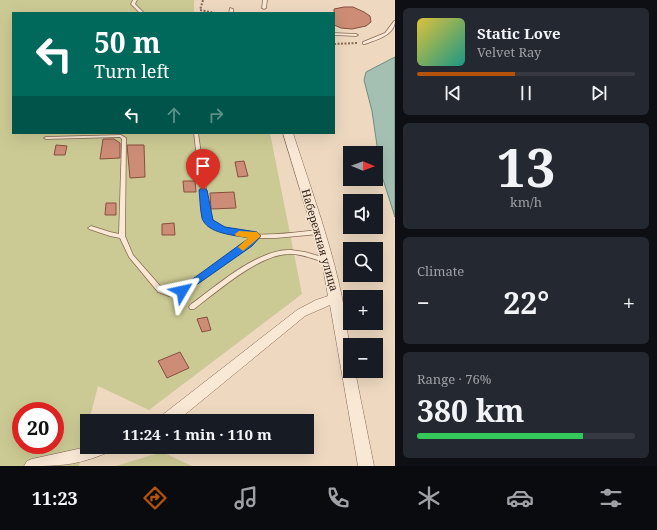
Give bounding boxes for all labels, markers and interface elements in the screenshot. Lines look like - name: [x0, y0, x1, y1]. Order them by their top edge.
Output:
- text: 50 m: [94, 23, 161, 61]
- text: Static Love: [477, 23, 561, 43]
- icon: left: [28, 28, 80, 80]
- text: Velvet Ray: [477, 43, 541, 61]
- text: Turn left: [94, 59, 169, 83]
- icon: previous: [442, 82, 464, 104]
- icon: pause: [515, 82, 537, 104]
- icon: next: [588, 82, 610, 104]
- icon: left: [121, 104, 143, 126]
- icon: ahead: [163, 104, 185, 126]
- icon: right: [205, 104, 227, 126]
- text: 13: [497, 131, 555, 202]
- north arrow: [343, 146, 383, 186]
- map controls: [343, 146, 383, 378]
- pin: [186, 149, 220, 190]
- icon: arrive: [192, 155, 214, 177]
- street label: Набережная улица: [299, 187, 342, 293]
- text: km/h: [510, 193, 542, 211]
- button: sound: [343, 194, 383, 234]
- button: search: [343, 242, 383, 282]
- text: Climate: [417, 262, 464, 280]
- position arrow: [161, 270, 203, 312]
- text: 22°: [503, 282, 549, 323]
- text: −: [417, 287, 430, 317]
- text: +: [623, 287, 635, 317]
- button: +: [343, 290, 383, 330]
- button: −: [343, 338, 383, 378]
- text: Range · 76%: [417, 370, 491, 388]
- text: 380 km: [417, 390, 524, 431]
- speed limit sign: 20: [12, 402, 64, 454]
- text: 11:24 · 1 min · 110 m: [122, 424, 272, 444]
- icon: directions: [141, 484, 169, 512]
- icon: music: [232, 484, 260, 512]
- icon: phone: [324, 484, 352, 512]
- icon: climate: [415, 484, 443, 512]
- icon: car: [506, 484, 534, 512]
- icon: filters: [597, 484, 625, 512]
- text: 11:23: [32, 486, 78, 510]

